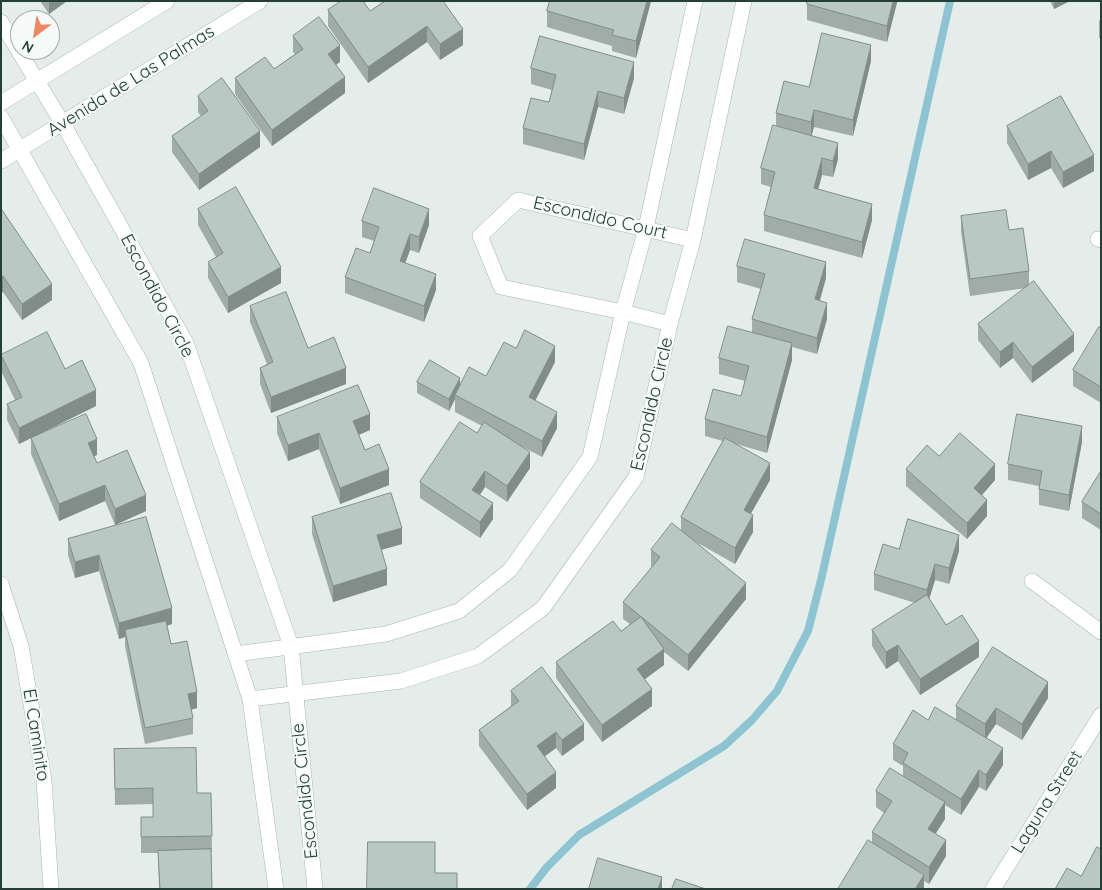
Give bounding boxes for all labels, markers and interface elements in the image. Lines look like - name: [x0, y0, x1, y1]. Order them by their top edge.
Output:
- north arrow: [10, 10, 60, 60]
- street label: Avenida de Las Palmas: [43, 21, 219, 141]
- text: N: [19, 37, 37, 57]
- street label: Escondido Court: [531, 192, 669, 244]
- street label: Escondido Circle: [115, 231, 199, 361]
- street label: Escondido Circle: [626, 335, 678, 473]
- street label: El Caminito: [18, 687, 54, 783]
- street label: Escondido Circle: [287, 722, 323, 860]
- street label: Laguna Street: [1007, 747, 1087, 857]

